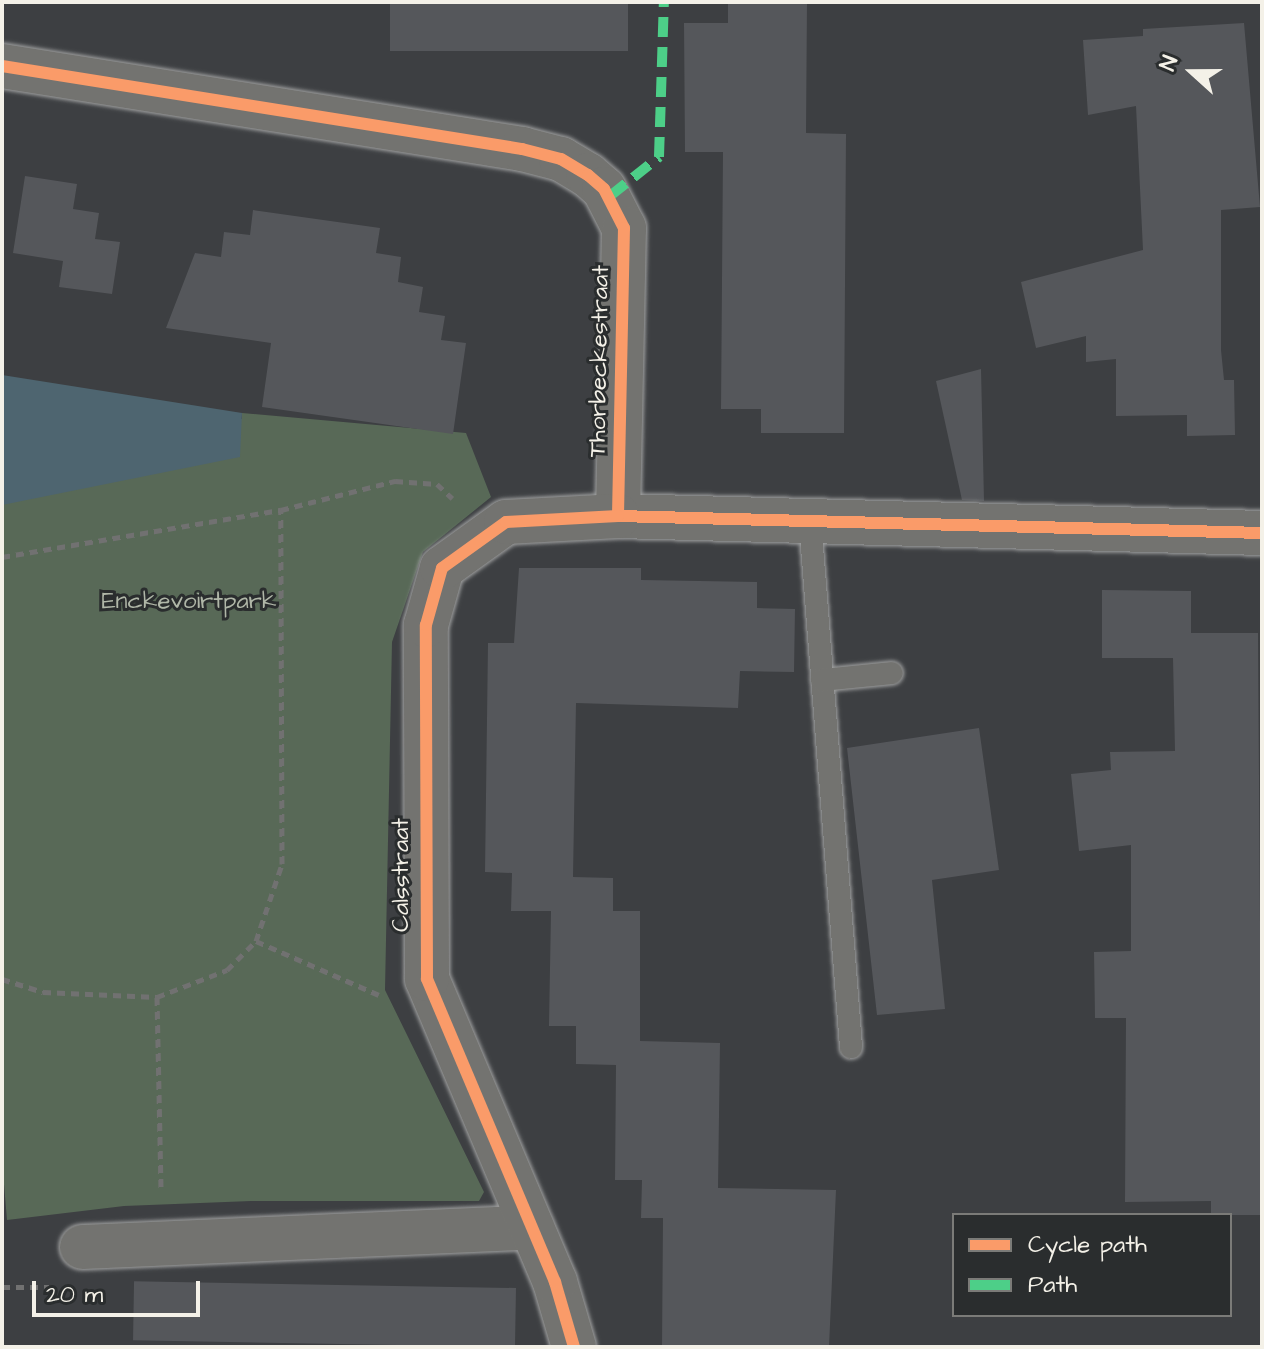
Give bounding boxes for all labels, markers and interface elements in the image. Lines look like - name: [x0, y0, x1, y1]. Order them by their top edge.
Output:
- north arrow: [1152, 32, 1232, 112]
- text: N: [1152, 51, 1186, 75]
- street label: Thorbeckestraat: [584, 265, 616, 457]
- park label: Enckevoirtpark: [101, 588, 277, 616]
- street label: Calsstraat: [388, 818, 416, 932]
- legend: [952, 1213, 1232, 1317]
- text: Cycle path: [1028, 1228, 1147, 1262]
- scale bar: [36, 1265, 204, 1315]
- text: Path: [1028, 1268, 1077, 1302]
- text: 20 m: [46, 1278, 103, 1312]

